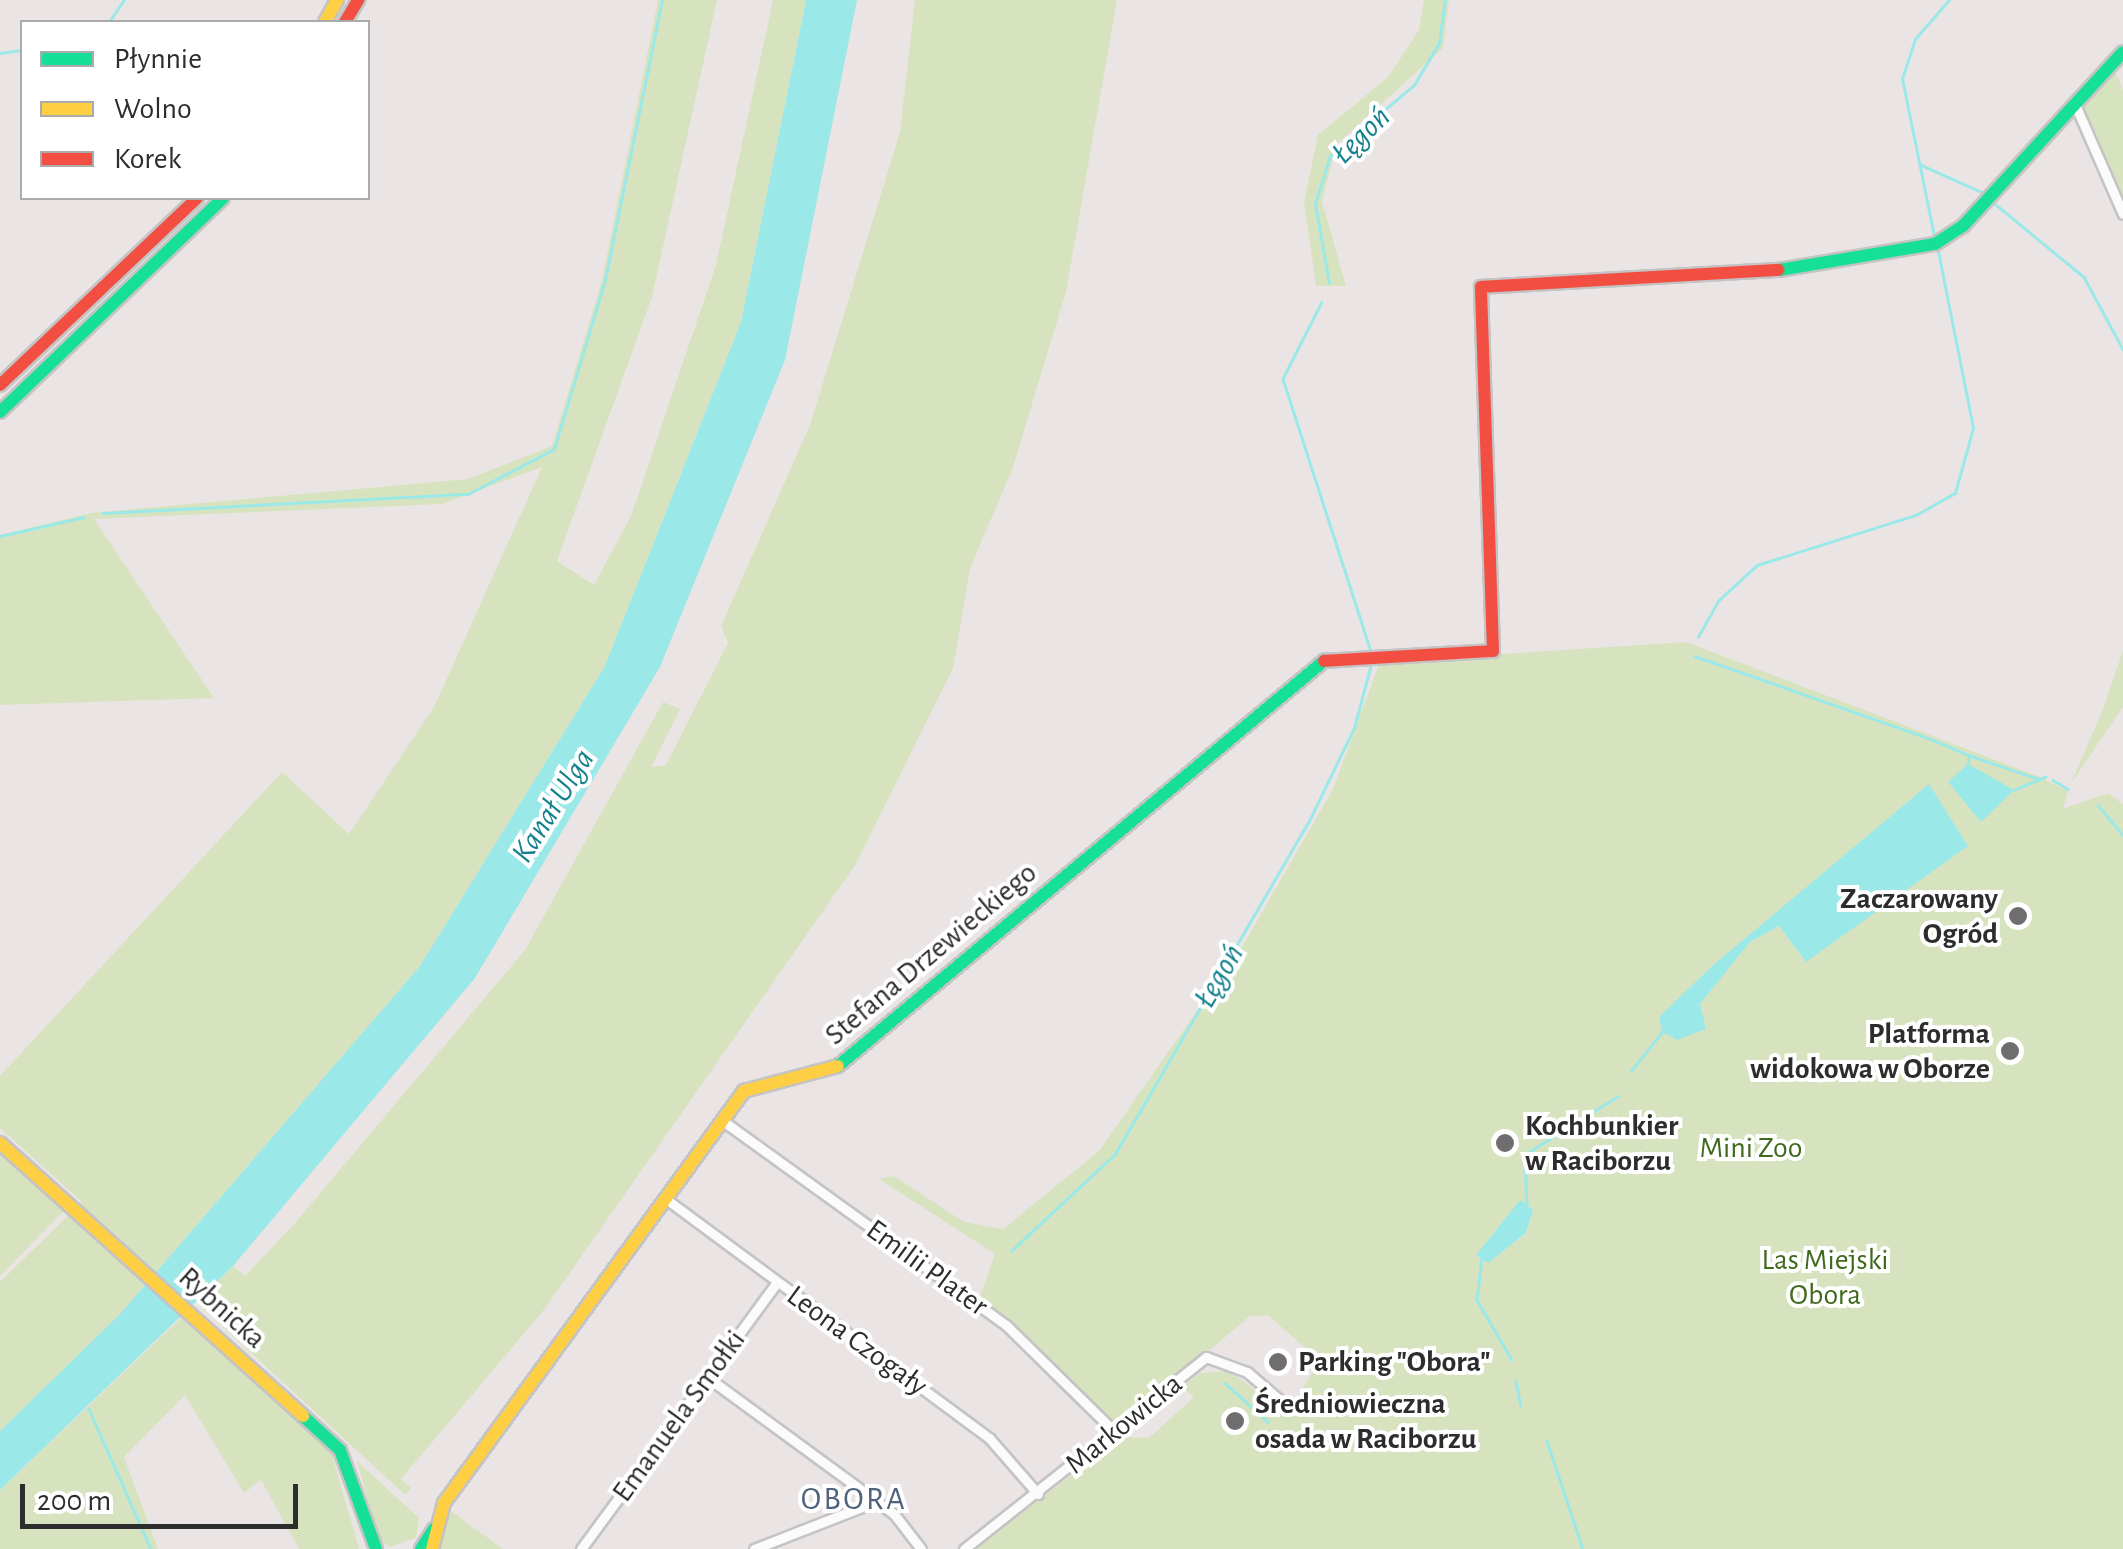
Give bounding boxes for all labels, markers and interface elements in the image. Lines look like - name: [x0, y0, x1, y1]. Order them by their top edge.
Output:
- legend: [20, 20, 370, 200]
- text: Płynnie: [114, 44, 202, 74]
- text: Wolno: [114, 94, 192, 124]
- water label: Łęgoń: [1324, 98, 1398, 172]
- text: Korek: [114, 144, 181, 174]
- water label: Kanał Ulga: [503, 742, 603, 870]
- street label: Stefana Drzewieckiego: [818, 855, 1044, 1053]
- place label: Zaczarowany Ogród: [1840, 881, 1998, 952]
- marker: Zaczarowany Ogród: [2007, 905, 2029, 927]
- water label: Łęgoń: [1186, 937, 1252, 1015]
- place label: Platforma widokowa w Oborze: [1750, 1016, 1990, 1086]
- marker: Platforma widokowa w Oborze: [1999, 1040, 2021, 1062]
- place label: Kochbunkier w Raciborzu: [1525, 1108, 1678, 1178]
- park label: Mini Zoo: [1699, 1130, 1803, 1166]
- marker: Kochbunkier w Raciborzu: [1494, 1132, 1516, 1154]
- street label: Emilii Plater: [859, 1212, 995, 1324]
- park label: Las Miejski Obora: [1761, 1242, 1889, 1312]
- street label: Rybnicka: [171, 1259, 273, 1357]
- street label: Leona Czogały: [780, 1278, 934, 1404]
- street label: Emanuela Smołki: [605, 1323, 753, 1509]
- place label: Parking "Obora": [1298, 1344, 1491, 1380]
- marker: Parking "Obora": [1267, 1351, 1289, 1373]
- street label: Markowicka: [1058, 1366, 1190, 1482]
- place label: Średniowieczna osada w Raciborzu: [1255, 1386, 1476, 1456]
- marker: Średniowieczna osada w Raciborzu: [1224, 1410, 1246, 1432]
- scale bar: [25, 1464, 302, 1526]
- district label: OBORA: [801, 1480, 907, 1518]
- text: 200 m: [37, 1486, 111, 1516]

